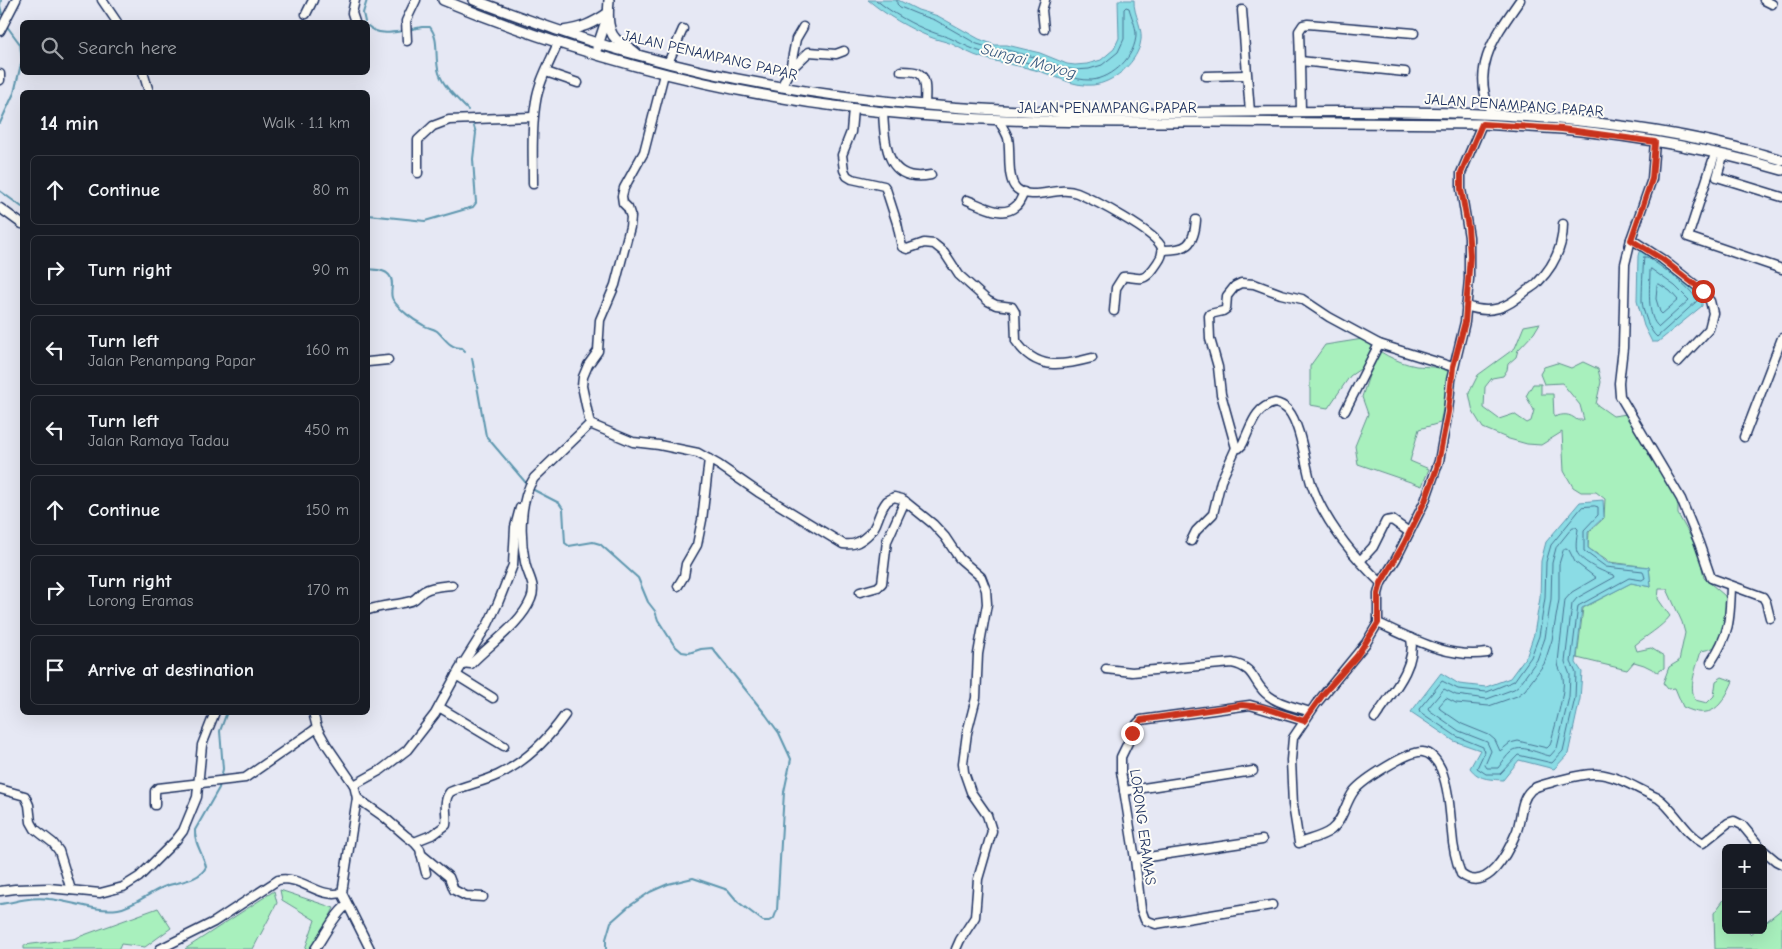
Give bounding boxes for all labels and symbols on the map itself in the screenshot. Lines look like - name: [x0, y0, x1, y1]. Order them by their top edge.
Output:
- street label: JALAN PENAMPANG PAPAR: [621, 26, 799, 84]
- water label: Sungai Moyog: [979, 40, 1078, 82]
- street label: JALAN PENAMPANG PAPAR: [1424, 90, 1604, 120]
- street label: JALAN PENAMPANG PAPAR: [1017, 99, 1197, 117]
- route start: [1692, 280, 1715, 303]
- route end: [1121, 722, 1144, 745]
- street label: LORONG ERAMAS: [1126, 768, 1160, 886]

